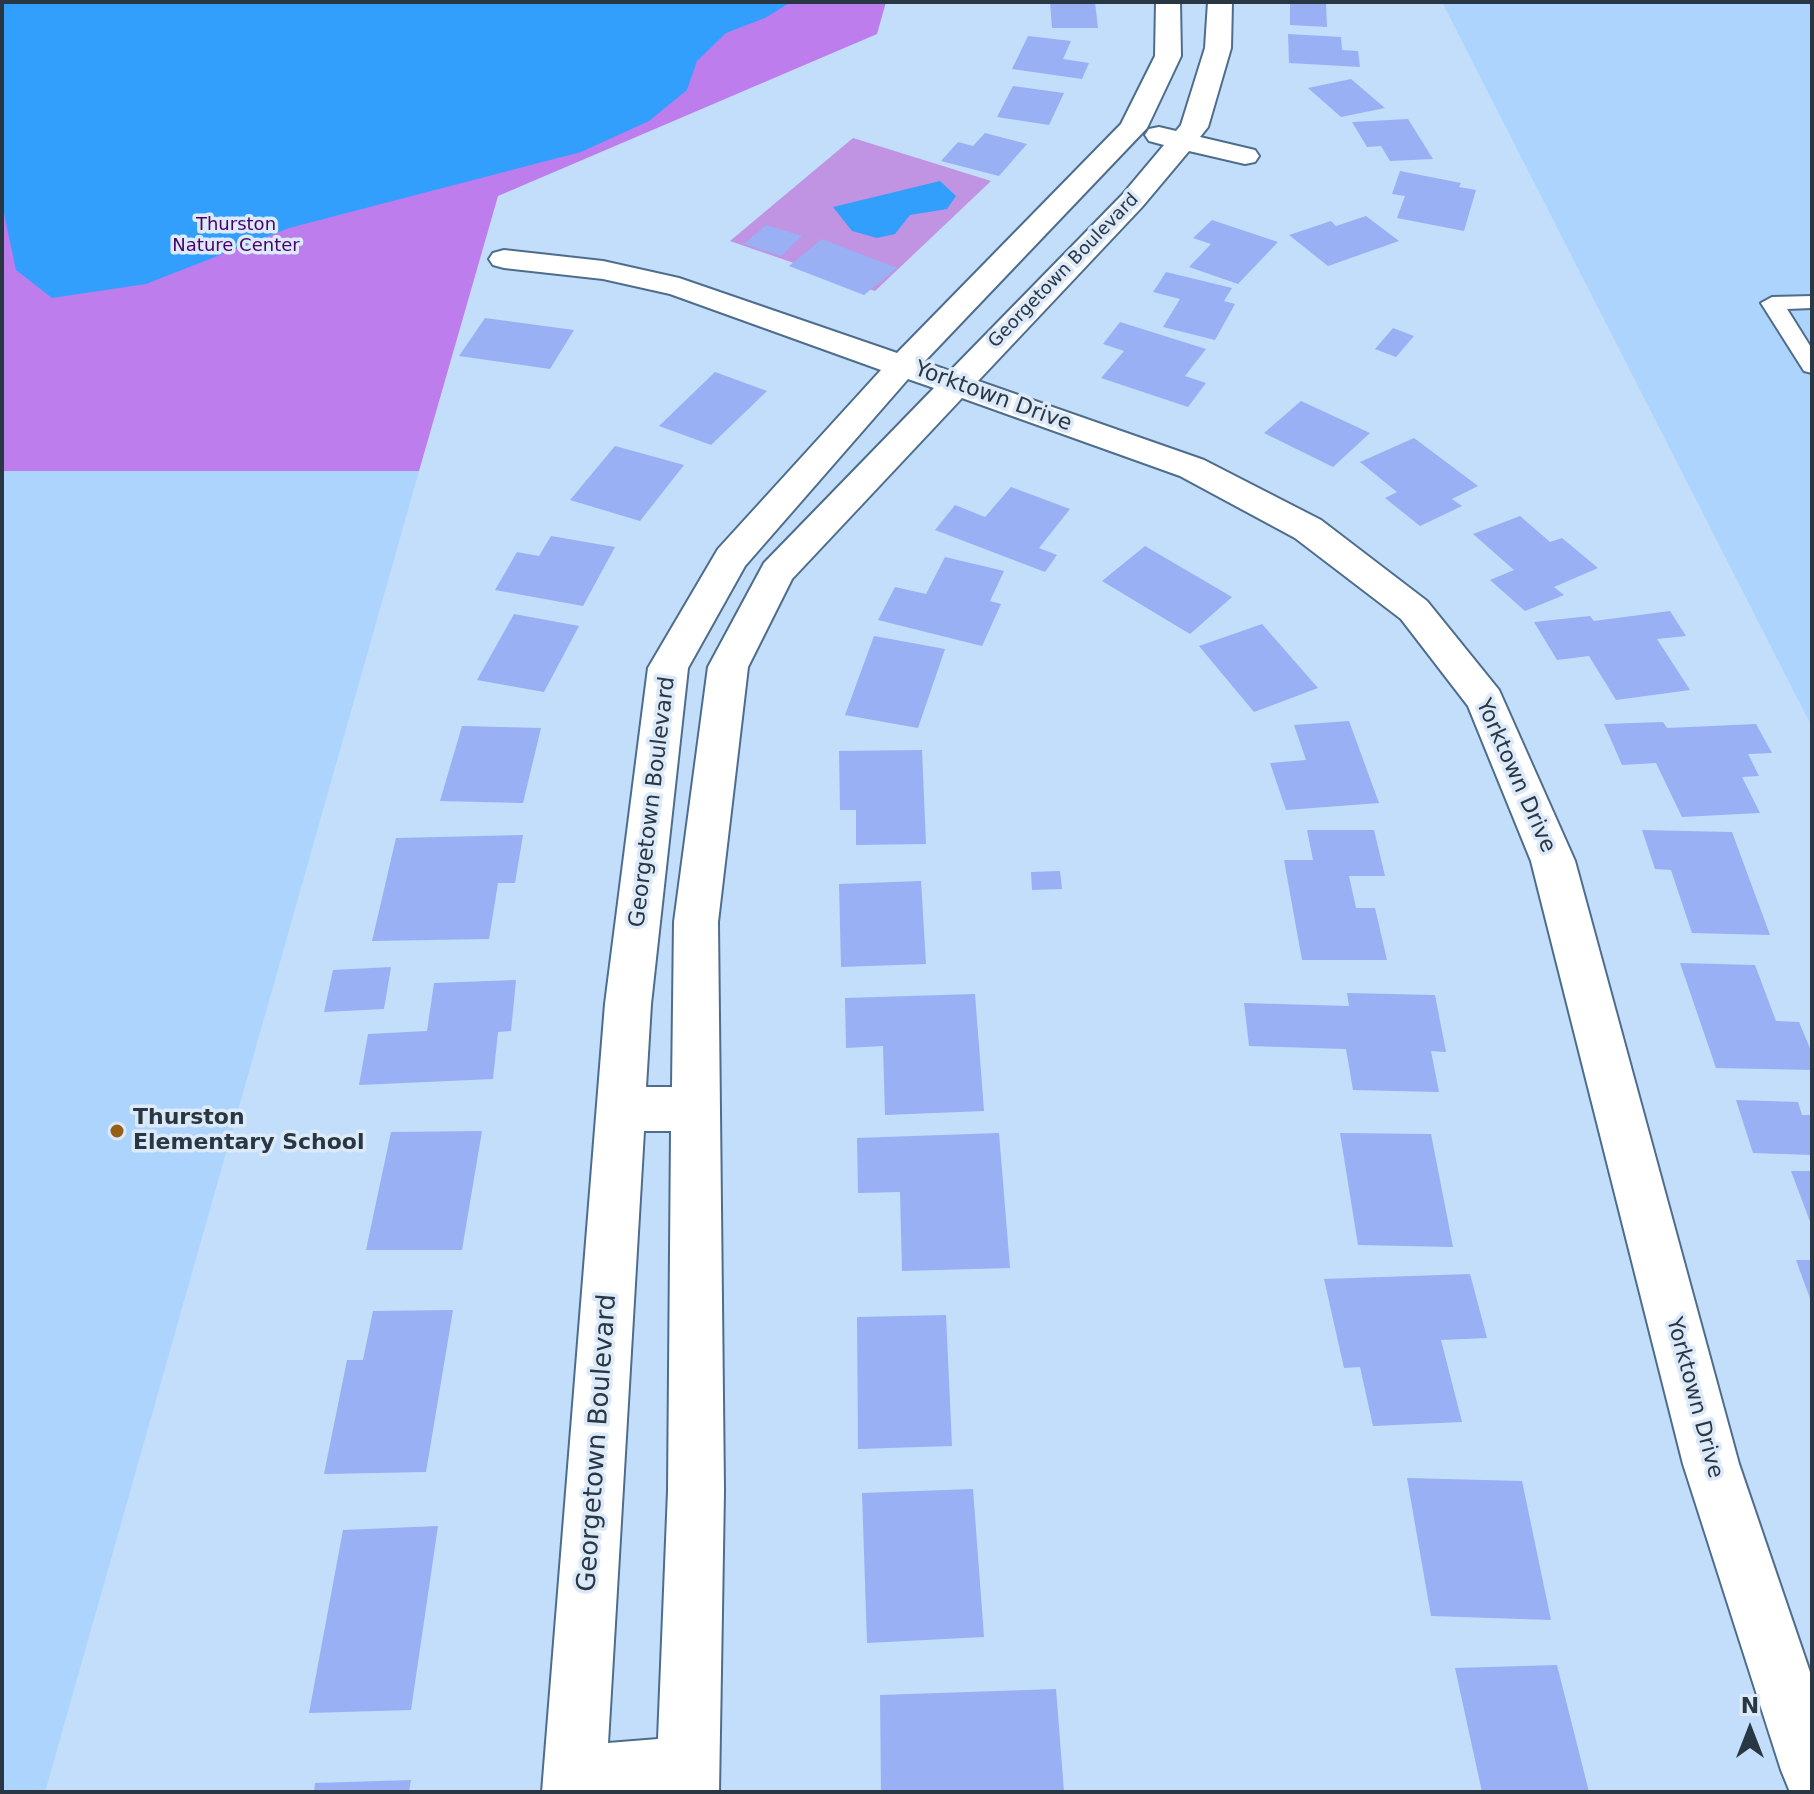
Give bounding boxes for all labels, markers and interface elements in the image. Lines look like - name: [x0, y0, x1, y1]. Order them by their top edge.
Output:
- street label: Georgetown Boulevard: [984, 189, 1144, 353]
- park label: Thurston Nature Center: [172, 214, 300, 256]
- street label: Yorktown Drive: [911, 356, 1075, 438]
- street label: Georgetown Boulevard: [625, 675, 681, 929]
- street label: Yorktown Drive: [1469, 695, 1561, 857]
- place label: Thurston Elementary School: [133, 1105, 365, 1156]
- marker: Thurston Elementary School: [108, 1122, 126, 1140]
- street label: Georgetown Boulevard: [572, 1293, 624, 1593]
- street label: Yorktown Drive: [1660, 1315, 1728, 1481]
- north arrow: [1710, 1690, 1790, 1770]
- text: N: [1741, 1693, 1759, 1718]

